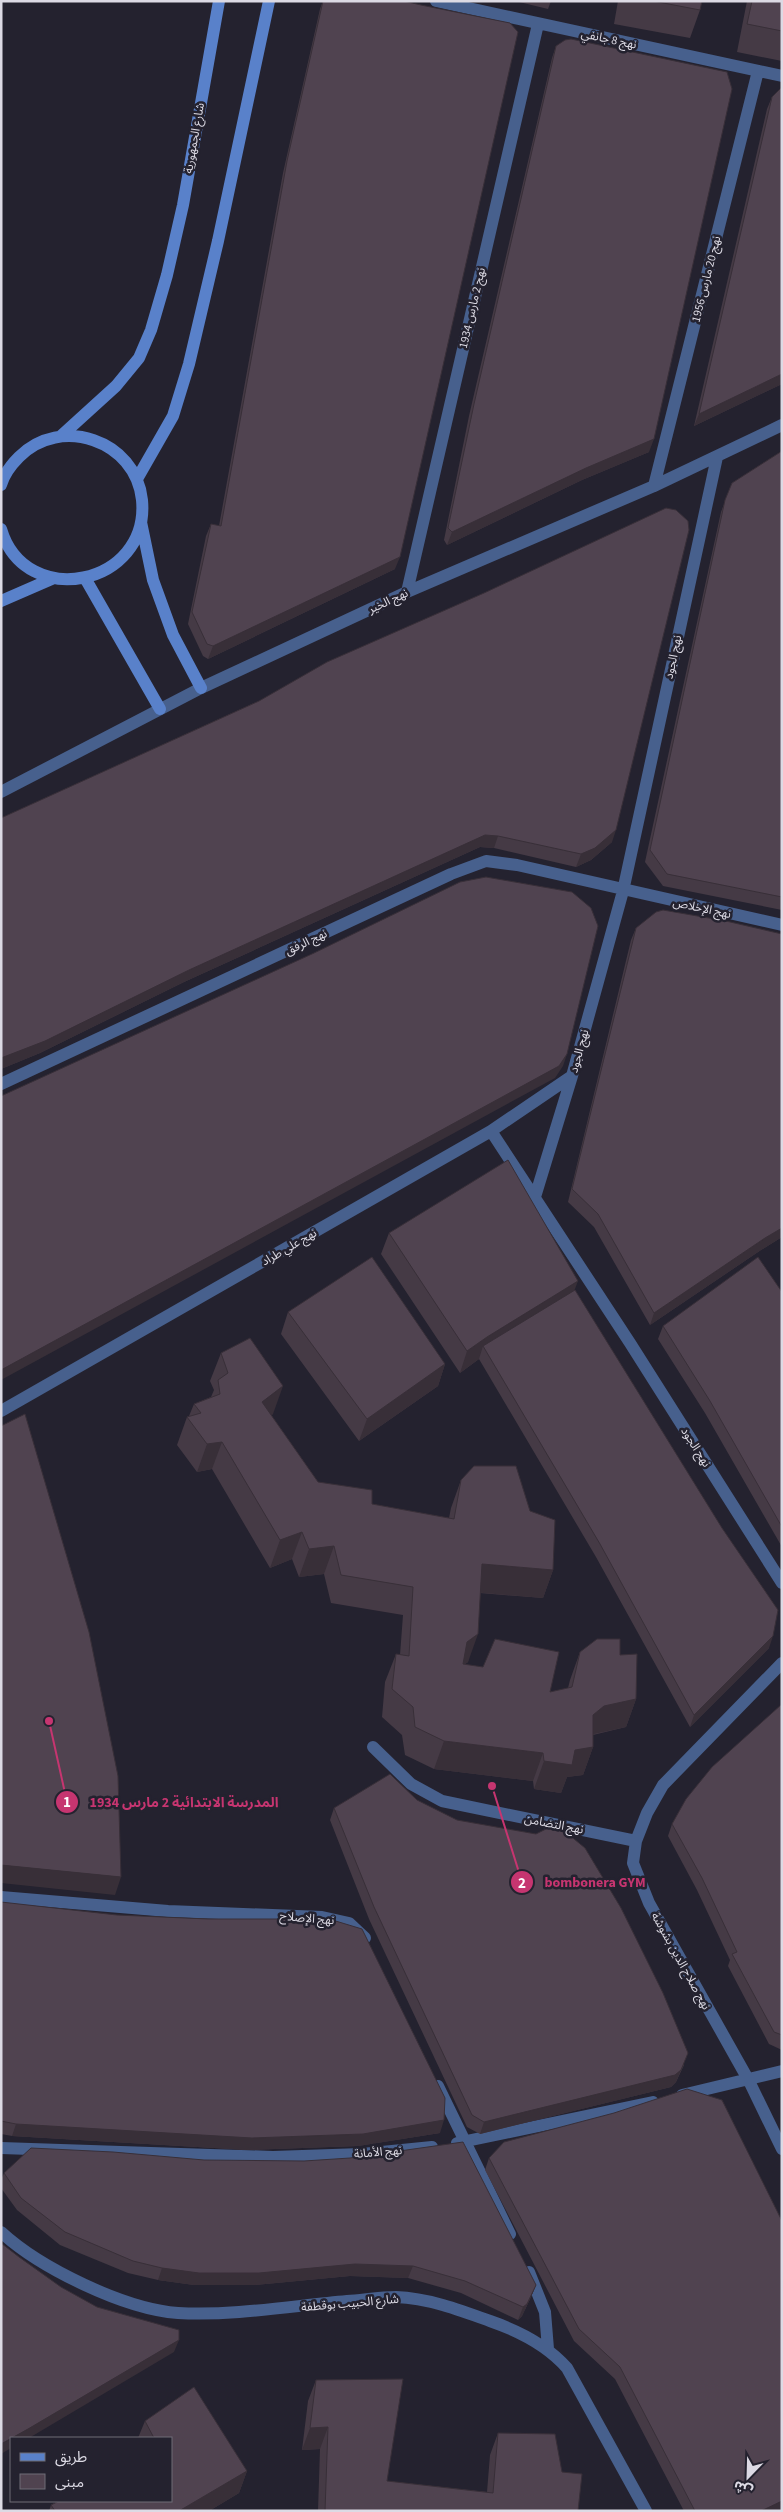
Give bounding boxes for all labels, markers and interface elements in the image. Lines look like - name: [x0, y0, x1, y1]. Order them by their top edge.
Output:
- street label: نهج 8 جانفي: [579, 25, 638, 54]
- street label: شارع الجمهورية: [180, 101, 209, 175]
- street label: نهج 20 مارس 1956: [688, 234, 725, 324]
- street label: نهج 2 مارس 1934: [455, 266, 490, 350]
- street label: نهج الخير: [365, 585, 411, 619]
- street label: نهج الجود: [661, 634, 686, 681]
- street label: نهج الإخلاص: [671, 894, 733, 923]
- street label: نهج الرفق: [282, 925, 330, 960]
- street label: نهج الجود: [566, 1027, 593, 1075]
- street label: نهج علي طراد: [258, 1225, 321, 1271]
- street label: نهج الجود: [677, 1424, 715, 1471]
- callout: المدرسة الابتدائية 2 مارس 1934: [55, 1787, 289, 1816]
- text: 1: [63, 1792, 71, 1813]
- text: المدرسة الابتدائية 2 مارس 1934: [90, 1793, 279, 1813]
- street label: نهج التضامن: [523, 1810, 585, 1839]
- callout: bombonera GYM: [510, 1868, 656, 1897]
- text: 2: [518, 1873, 526, 1894]
- text: bombonera GYM: [544, 1873, 646, 1893]
- street label: نهج الإصلاح: [279, 1908, 335, 1929]
- street label: نهج صلاح الدين بشوشة: [647, 1909, 714, 2013]
- street label: نهج الأمانة: [353, 2142, 403, 2163]
- street label: شارع الحبيب بوقطفة: [300, 2291, 400, 2316]
- legend: [10, 2437, 172, 2502]
- text: طريق: [55, 2447, 87, 2468]
- north arrow: [723, 2452, 773, 2502]
- text: مبنى: [55, 2472, 84, 2493]
- text: ش: [731, 2475, 756, 2501]

